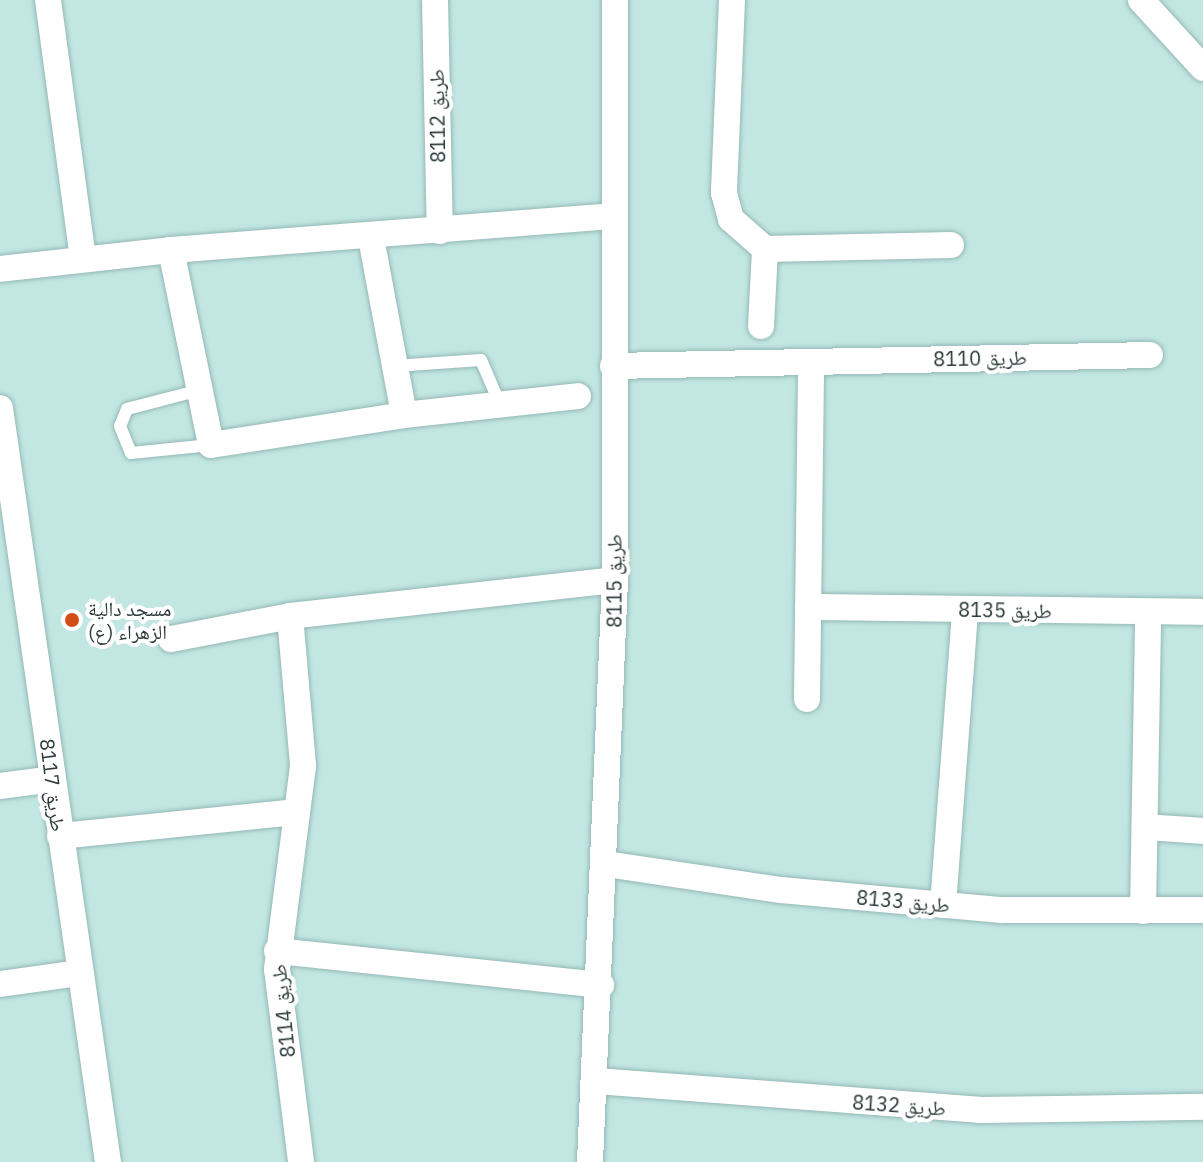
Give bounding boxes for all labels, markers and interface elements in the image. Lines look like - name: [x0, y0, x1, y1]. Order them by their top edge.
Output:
- street label: طريق 8112: [424, 69, 450, 163]
- street label: طريق 8110: [933, 345, 1027, 371]
- street label: طريق 8115: [602, 534, 626, 628]
- place label: مسجد دالية الزهراء (ع): [88, 596, 171, 643]
- street label: طريق 8135: [958, 597, 1052, 623]
- marker: مسجد دالية الزهراء (ع): [63, 611, 81, 629]
- street label: طريق 8117: [35, 737, 71, 833]
- street label: طريق 8133: [855, 885, 951, 917]
- street label: طريق 8114: [266, 963, 300, 1059]
- street label: طريق 8132: [851, 1090, 947, 1120]

